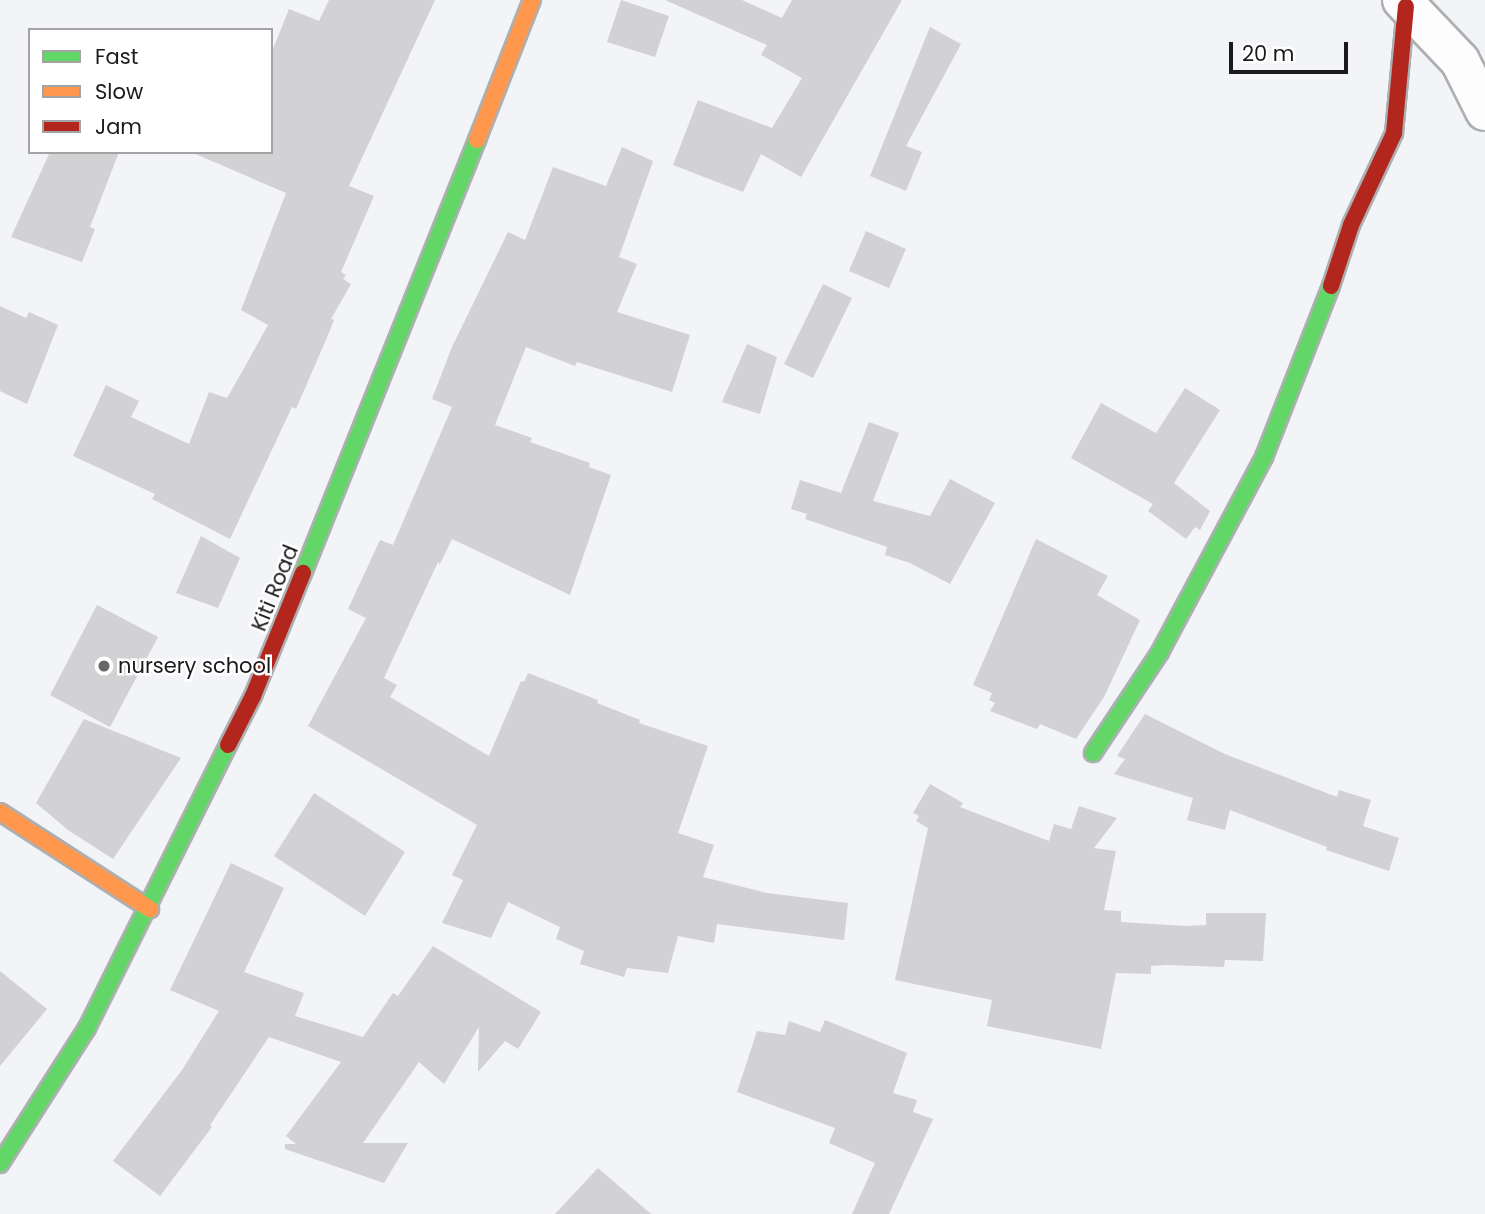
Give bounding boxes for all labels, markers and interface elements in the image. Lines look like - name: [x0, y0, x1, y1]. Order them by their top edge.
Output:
- legend: [28, 28, 273, 154]
- scale bar: [1233, 28, 1352, 72]
- text: 20 m: [1242, 39, 1295, 68]
- text: Fast: [95, 42, 138, 71]
- text: Slow: [95, 77, 143, 106]
- text: Jam: [95, 112, 142, 141]
- street label: Kiti Road: [246, 541, 304, 635]
- place label: nursery school: [118, 653, 271, 679]
- marker: nursery school: [96, 658, 112, 674]

